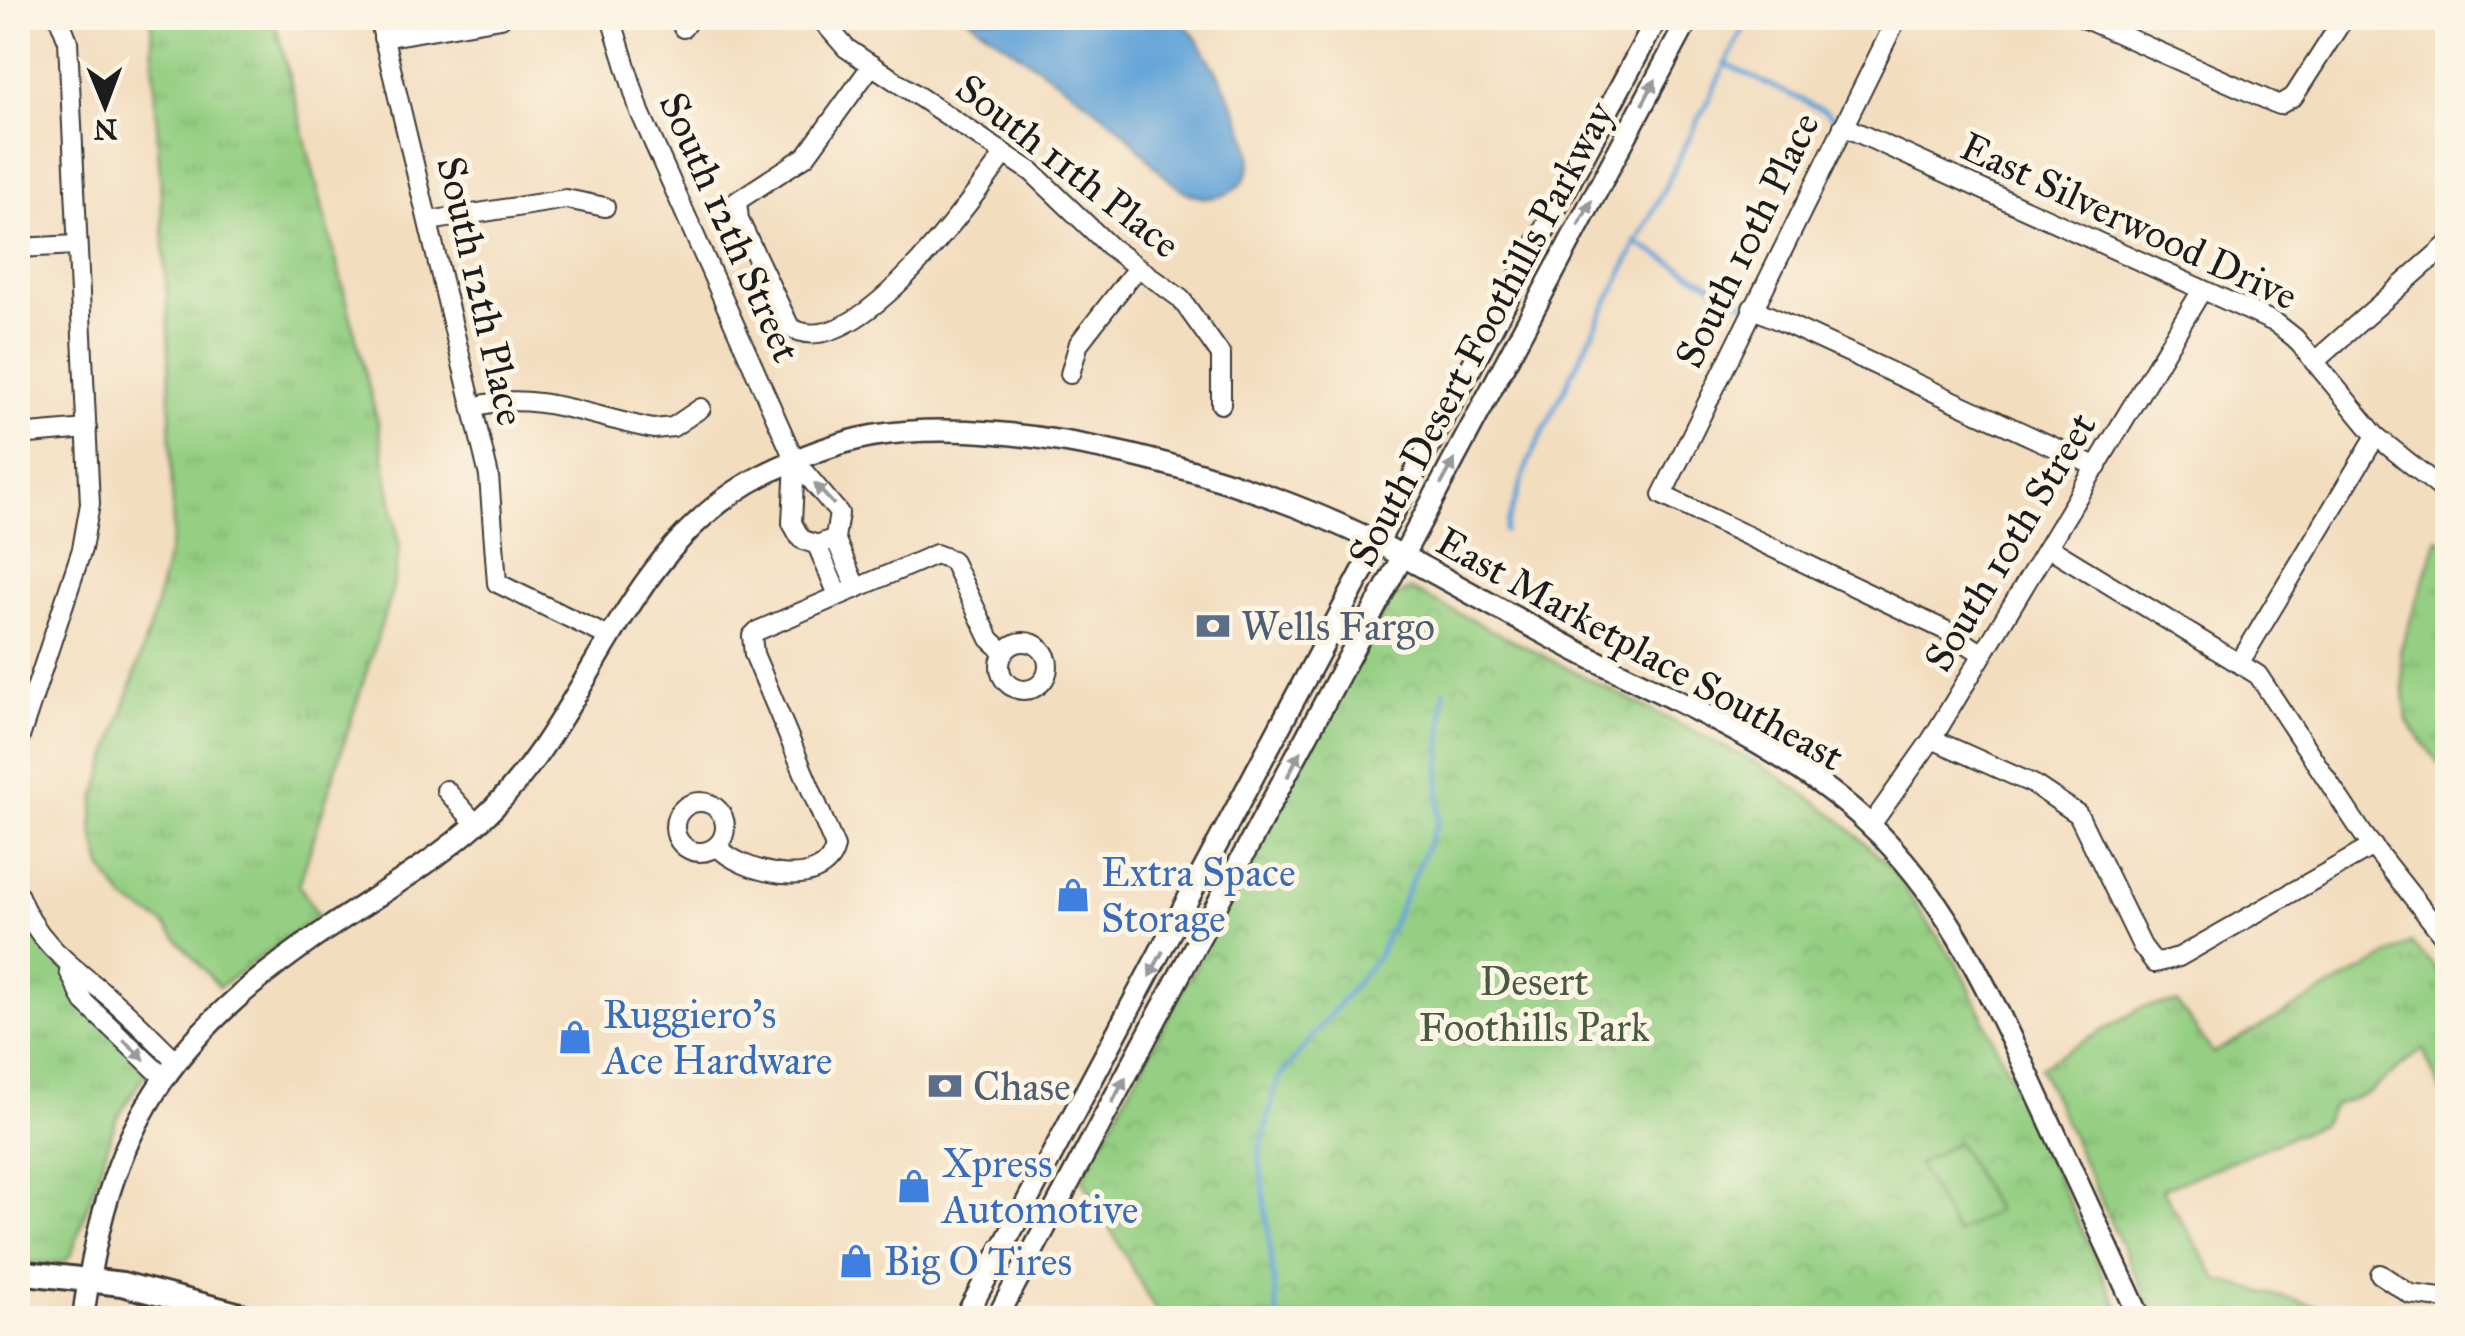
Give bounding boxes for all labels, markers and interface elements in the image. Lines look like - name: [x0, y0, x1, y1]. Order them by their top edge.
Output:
- north arrow: [55, 55, 155, 155]
- street label: South 11th Place: [946, 63, 1190, 269]
- one-way arrow: [1640, 78, 1657, 106]
- street label: South 12th Street: [649, 85, 811, 369]
- street label: South Desert Foothills Parkway: [1338, 92, 1625, 575]
- street label: South 10th Place: [1664, 104, 1830, 376]
- text: N: [93, 112, 118, 147]
- street label: East Silverwood Drive: [1953, 121, 2305, 321]
- street label: South 12th Place: [426, 152, 536, 430]
- one-way arrow: [1576, 199, 1593, 228]
- street label: South 10th Street: [1914, 404, 2106, 680]
- one-way arrow: [1440, 457, 1457, 486]
- one-way arrow: [813, 483, 836, 507]
- street label: East Marketplace Southeast: [1428, 517, 1852, 781]
- place label: Wells Fargo: [1241, 602, 1435, 651]
- bank icon: Wells Fargo: [1194, 607, 1232, 645]
- one-way arrow: [1285, 749, 1302, 778]
- place label: Extra Space Storage: [1101, 848, 1296, 943]
- shop icon: Extra Space Storage: [1054, 876, 1092, 914]
- one-way arrow: [1147, 950, 1165, 978]
- park label: Desert Foothills Park: [1419, 957, 1650, 1052]
- place label: Ruggiero's Ace Hardware: [601, 990, 833, 1085]
- shop icon: Ruggiero's Ace Hardware: [556, 1018, 594, 1056]
- one-way arrow: [122, 1038, 146, 1061]
- place label: Chase: [973, 1062, 1071, 1111]
- bank icon: Chase: [926, 1067, 964, 1105]
- one-way arrow: [1110, 1075, 1127, 1104]
- place label: Xpress Automotive: [940, 1139, 1138, 1234]
- shop icon: Xpress Automotive: [895, 1167, 933, 1205]
- place label: Big O Tires: [884, 1237, 1072, 1286]
- shop icon: Big O Tires: [837, 1242, 875, 1280]

